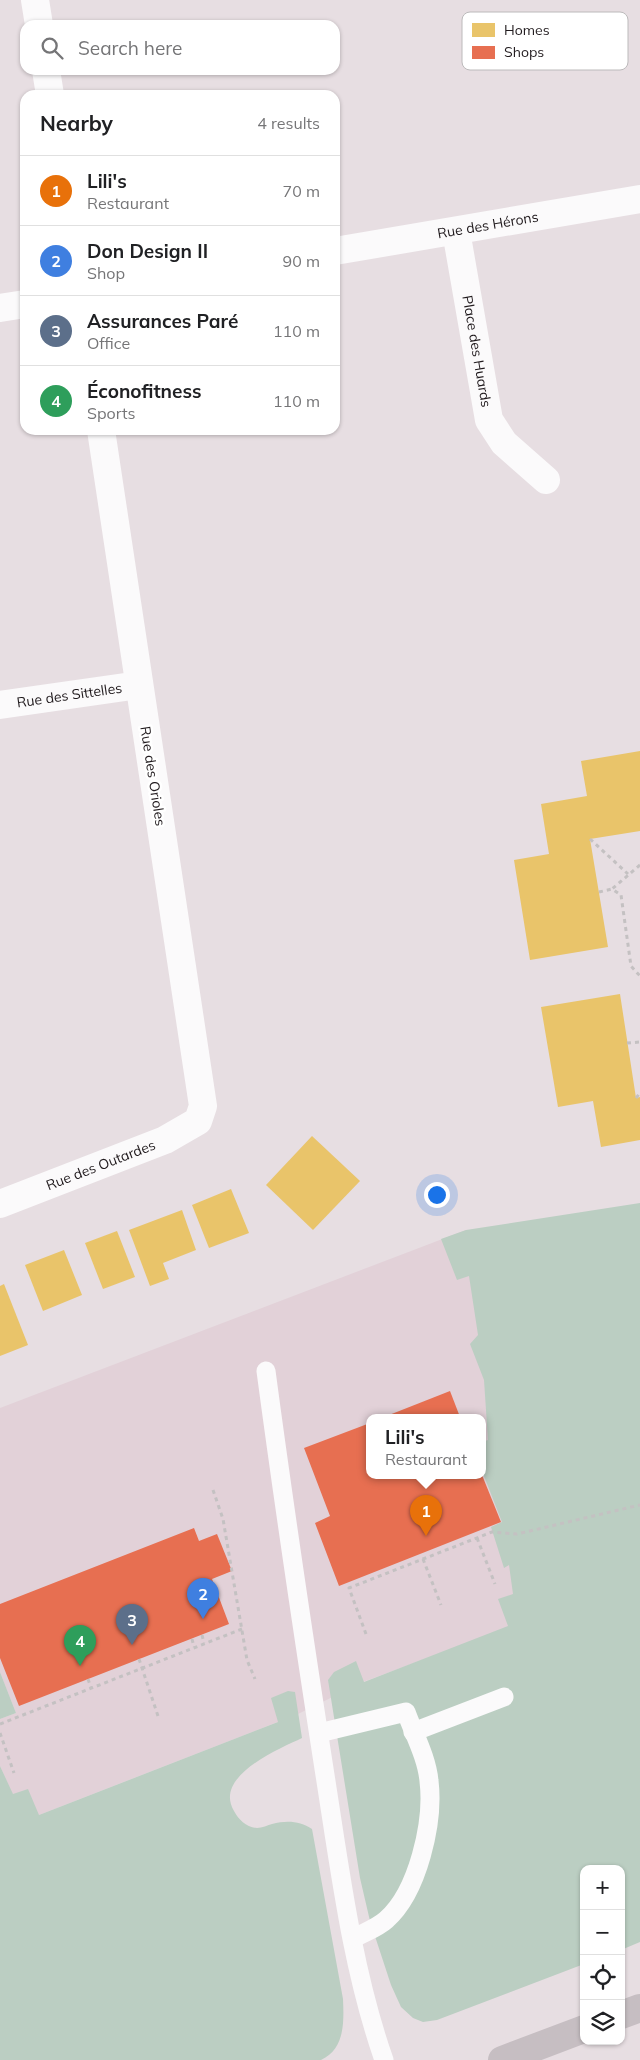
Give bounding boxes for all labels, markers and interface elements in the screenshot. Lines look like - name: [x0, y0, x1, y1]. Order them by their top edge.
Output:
- legend: [462, 12, 628, 70]
- search box: [20, 20, 340, 75]
- text: Homes: [504, 21, 550, 39]
- icon: search: [38, 34, 66, 62]
- text: Search here: [78, 36, 182, 60]
- text: Shops: [504, 43, 544, 61]
- text: Nearby: [40, 110, 113, 136]
- text: 4 results: [257, 113, 320, 133]
- text: Lili's: [87, 169, 127, 193]
- text: 1: [51, 181, 61, 201]
- text: 70 m: [283, 181, 320, 201]
- text: Restaurant: [87, 193, 169, 213]
- street label: Rue des Hérons: [436, 207, 540, 242]
- text: Don Design II: [87, 239, 208, 263]
- text: 2: [51, 251, 61, 271]
- text: 90 m: [283, 251, 320, 271]
- text: Shop: [87, 263, 125, 283]
- street label: Place des Huards: [458, 294, 496, 409]
- text: Assurances Paré: [87, 309, 238, 333]
- text: 3: [51, 321, 61, 341]
- text: 110 m: [273, 321, 320, 341]
- text: Office: [87, 333, 130, 353]
- text: Éconofitness: [87, 379, 202, 403]
- text: 4: [51, 391, 61, 411]
- text: 110 m: [273, 391, 320, 411]
- text: Sports: [87, 403, 135, 423]
- street label: Rue des Sittelles: [15, 679, 123, 712]
- street label: Rue des Orioles: [136, 725, 170, 827]
- street label: Rue des Outardes: [43, 1136, 158, 1194]
- your location: [424, 1182, 450, 1208]
- popup: [366, 1414, 486, 1479]
- text: Lili's: [385, 1425, 425, 1449]
- text: Restaurant: [385, 1449, 467, 1469]
- pin: 1: [410, 1495, 442, 1536]
- pin: 2: [187, 1578, 219, 1619]
- pin: 3: [116, 1604, 148, 1645]
- pin: 4: [64, 1625, 96, 1666]
- map controls: [580, 1865, 625, 2045]
- button: +: [580, 1865, 625, 1910]
- button: −: [580, 1910, 625, 1955]
- button: locate: [580, 1955, 625, 2000]
- button: layers: [580, 2000, 625, 2045]

